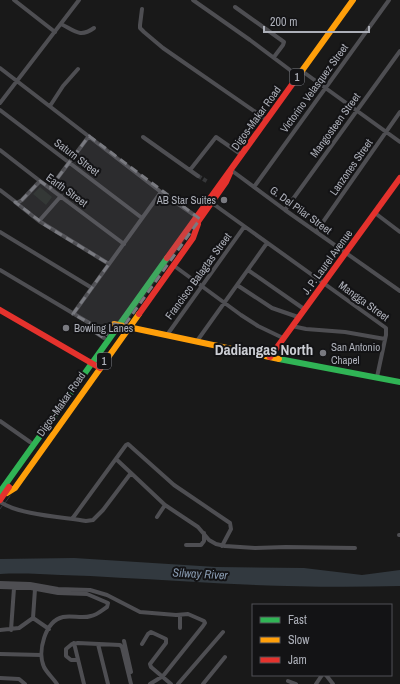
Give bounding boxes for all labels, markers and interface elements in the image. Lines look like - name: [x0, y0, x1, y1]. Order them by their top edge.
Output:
- scale bar: [264, 8, 369, 34]
- text: 200 m: [270, 14, 297, 30]
- street label: Victorino Velasquez Street: [277, 40, 351, 135]
- road number: 1: [290, 69, 304, 85]
- street label: Digos-Makar Road: [228, 83, 284, 153]
- street label: Mangosteen Street: [307, 90, 363, 160]
- street label: Saturn Street: [52, 135, 103, 179]
- street label: Lanzones Street: [326, 136, 376, 198]
- street label: Earth Street: [43, 170, 91, 210]
- street label: G. Del Pilar Street: [267, 183, 335, 237]
- place label: AB Star Suites: [156, 193, 216, 207]
- marker: AB Star Suites: [219, 195, 229, 205]
- street label: J. P. Laurel Avenue: [299, 227, 355, 297]
- street label: Francisco Balagtas Street: [162, 230, 234, 322]
- street label: Mangga Street: [336, 278, 392, 324]
- place label: Bowling Lanes: [74, 321, 134, 335]
- marker: Bowling Lanes: [61, 323, 71, 333]
- district label: Dadiangas North: [215, 339, 313, 360]
- place label: San Antonio Chapel: [331, 340, 380, 367]
- marker: San Antonio Chapel: [318, 348, 328, 358]
- road number: 1: [97, 353, 111, 369]
- street label: Digos-Makar Road: [34, 369, 88, 439]
- water label: Silway River: [172, 565, 229, 583]
- legend: [252, 604, 392, 676]
- text: Fast: [288, 612, 307, 628]
- text: Slow: [288, 632, 310, 648]
- text: Jam: [288, 652, 307, 668]

